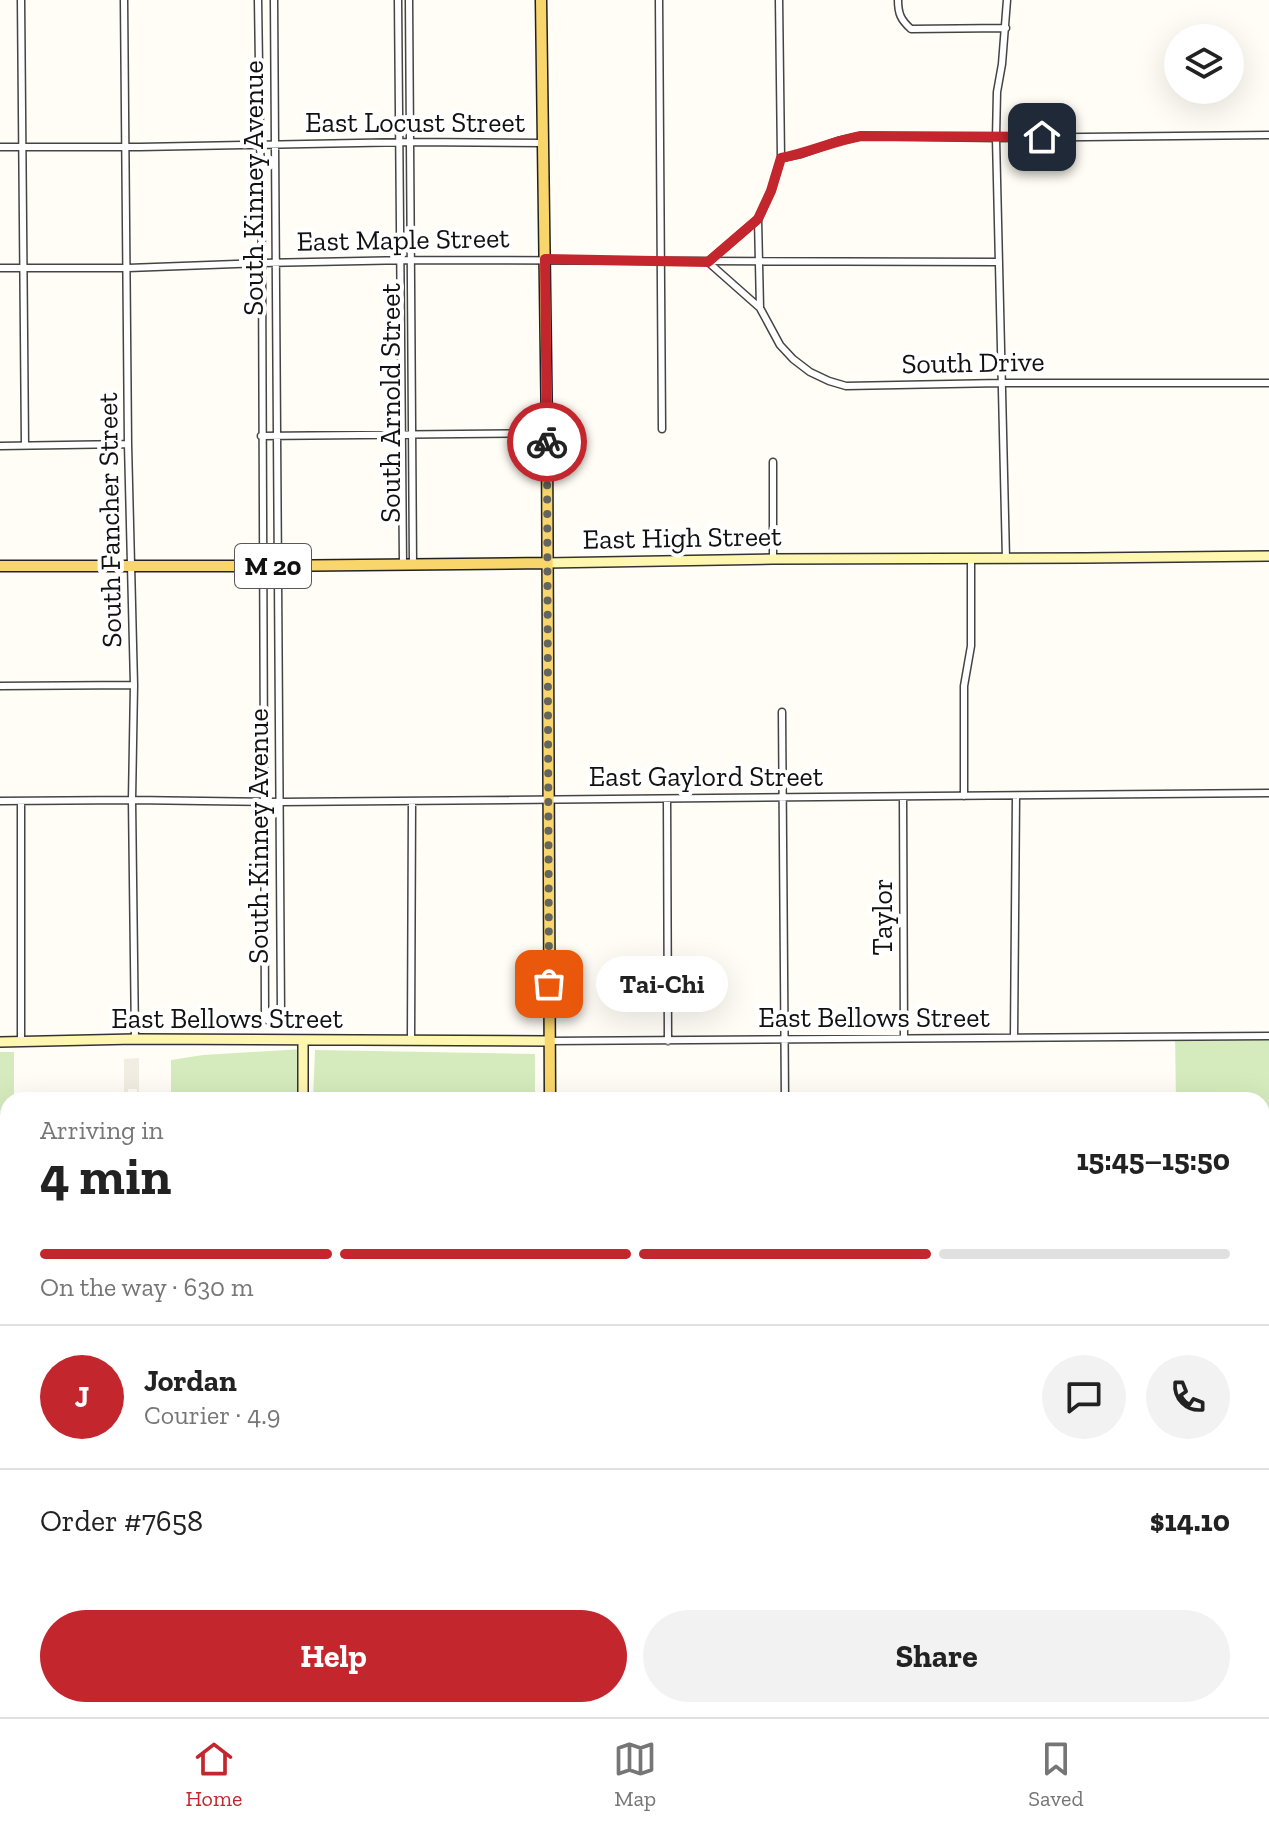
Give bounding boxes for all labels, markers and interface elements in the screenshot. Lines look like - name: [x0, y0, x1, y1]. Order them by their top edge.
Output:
- map controls: [1164, 24, 1244, 104]
- button: layers: [1164, 24, 1244, 104]
- street label: South Kinney Avenue: [237, 60, 270, 316]
- pin: [1008, 103, 1076, 171]
- street label: East Locust Street: [305, 106, 526, 139]
- icon: home: [1020, 115, 1064, 159]
- street label: East Maple Street: [296, 221, 510, 258]
- street label: South Arnold Street: [374, 283, 407, 523]
- street label: South Drive: [901, 345, 1045, 380]
- street label: South Fancher Street: [91, 392, 128, 648]
- courier: [507, 402, 587, 482]
- icon: bike: [525, 420, 569, 464]
- street label: East High Street: [582, 519, 782, 556]
- road number: M 20: [235, 544, 311, 588]
- street label: South Kinney Avenue: [242, 708, 275, 964]
- street label: East Gaylord Street: [589, 760, 824, 793]
- street label: Taylor: [866, 878, 899, 956]
- pin: [515, 950, 583, 1018]
- callout: Tai-Chi: [597, 956, 729, 1012]
- icon: bag: [527, 962, 571, 1006]
- text: Tai-Chi: [619, 968, 705, 1000]
- street label: East Bellows Street: [758, 1001, 990, 1034]
- street label: East Bellows Street: [111, 1002, 343, 1035]
- text: Arriving in: [40, 1114, 163, 1146]
- text: 15:45–15:50: [1076, 1142, 1230, 1178]
- text: 4 min: [40, 1145, 171, 1207]
- text: On the way · 630 m: [40, 1271, 253, 1303]
- button: chat: [1042, 1355, 1126, 1439]
- button: phone: [1146, 1355, 1230, 1439]
- text: Jordan: [144, 1363, 237, 1399]
- text: J: [75, 1379, 89, 1415]
- text: Courier · 4.9: [144, 1399, 280, 1431]
- text: Order #7658: [40, 1503, 203, 1539]
- text: $14.10: [1150, 1503, 1230, 1539]
- button: Help: [40, 1610, 627, 1702]
- button: Share: [643, 1610, 1230, 1702]
- tab: Home: [186, 1737, 242, 1812]
- tab: Map: [613, 1737, 657, 1812]
- tab: Saved: [1028, 1737, 1083, 1812]

